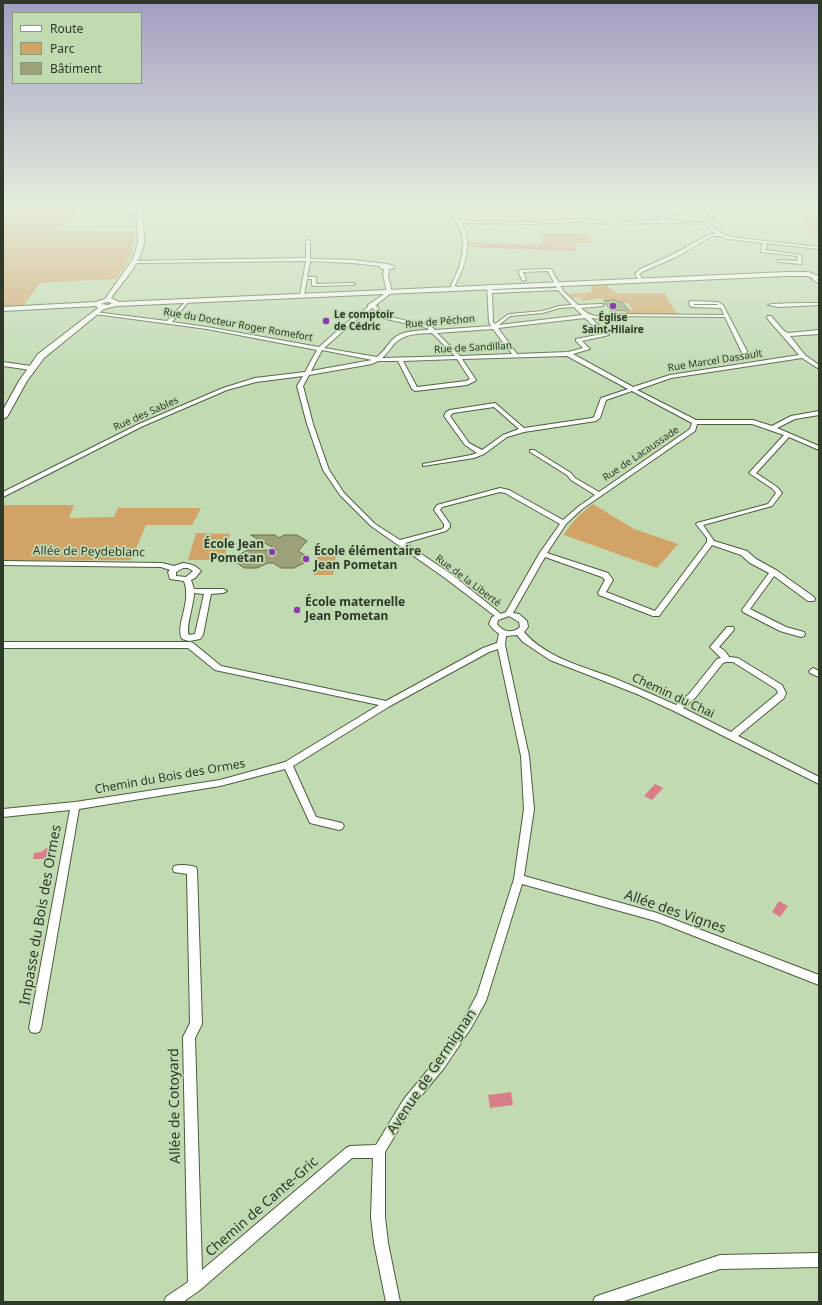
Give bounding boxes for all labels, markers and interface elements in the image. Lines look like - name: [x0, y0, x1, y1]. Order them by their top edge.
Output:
- legend: [12, 12, 142, 84]
- text: Route: [50, 20, 83, 37]
- text: Parc: [50, 40, 74, 57]
- text: Bâtiment: [50, 60, 102, 77]
- marker: Église Saint-Hilaire: [608, 301, 618, 311]
- street label: Rue du Docteur Roger Romefort: [163, 306, 313, 344]
- place label: Le comptoir de Cédric: [334, 309, 394, 332]
- place label: Église Saint-Hilaire: [582, 312, 644, 336]
- street label: Rue de Péchon: [405, 313, 475, 331]
- marker: Le comptoir de Cédric: [321, 316, 331, 326]
- street label: Rue de Sandillan: [434, 340, 512, 356]
- street label: Rue Marcel Dassault: [667, 348, 763, 374]
- street label: Rue des Sables: [112, 394, 180, 434]
- street label: Rue de Lacaussade: [601, 424, 681, 484]
- place label: École Jean Pometan: [204, 538, 264, 566]
- street label: Allée de Peydeblanc: [33, 544, 145, 560]
- place label: École élémentaire Jean Pometan: [314, 545, 421, 573]
- marker: École Jean Pometan: [267, 547, 277, 557]
- street label: Rue de la Liberté: [433, 552, 503, 610]
- marker: École élémentaire Jean Pometan: [301, 554, 311, 564]
- place label: École maternelle Jean Pometan: [305, 596, 405, 624]
- marker: École maternelle Jean Pometan: [292, 605, 302, 615]
- street label: Chemin du Chai: [629, 671, 717, 721]
- street label: Chemin du Bois des Ormes: [94, 757, 246, 797]
- street label: Impasse du Bois des Ormes: [17, 823, 65, 1007]
- street label: Allée des Vignes: [622, 887, 728, 937]
- street label: Avenue de Germignan: [384, 1006, 480, 1138]
- street label: Allée de Cotoyard: [166, 1048, 184, 1164]
- street label: Chemin de Cante-Gric: [202, 1154, 322, 1260]

